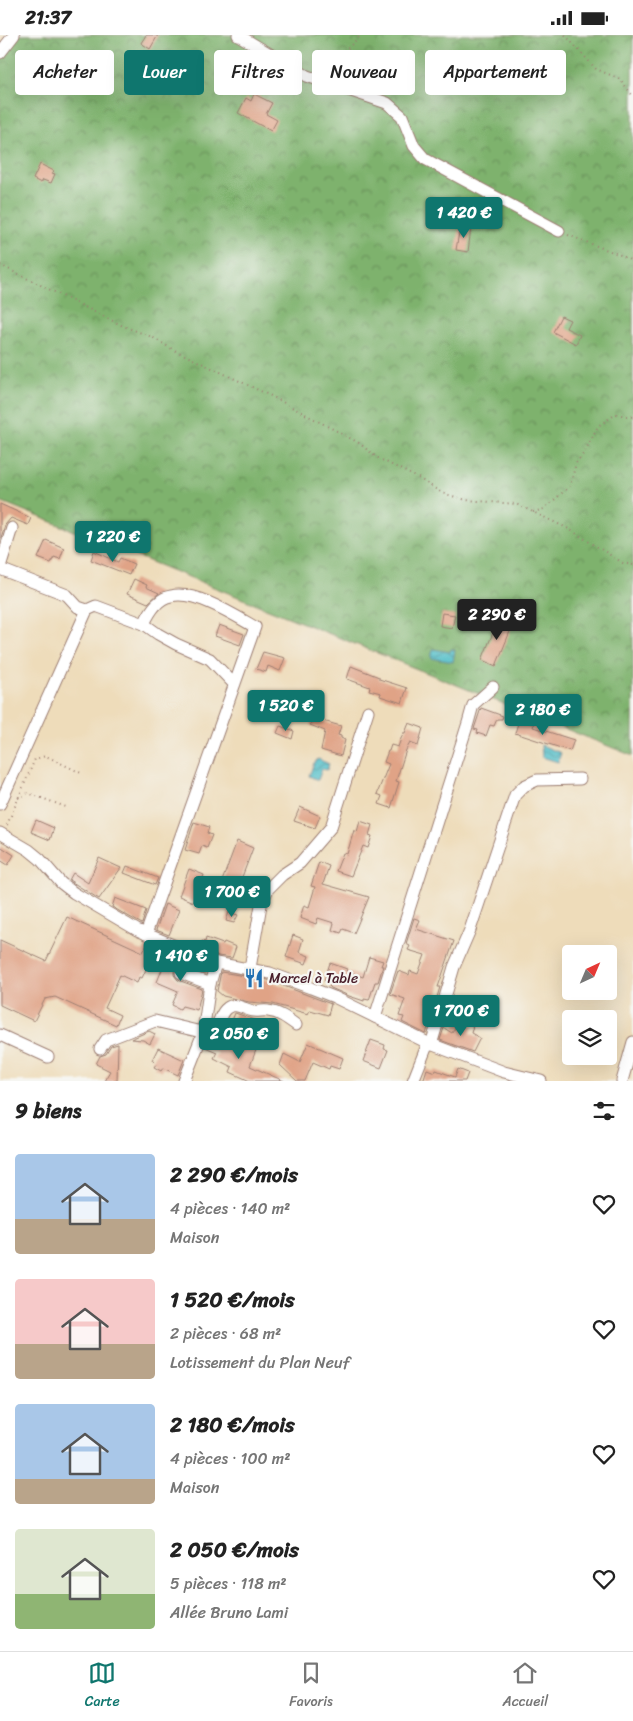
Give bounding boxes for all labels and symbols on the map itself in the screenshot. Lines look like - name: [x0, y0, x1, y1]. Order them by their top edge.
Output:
- pin: 1 420 €: [418, 197, 510, 239]
- pin: 1 220 €: [67, 521, 159, 563]
- pin: 2 290 €: [451, 599, 543, 641]
- pin: 1 520 €: [240, 689, 332, 732]
- pin: 2 180 €: [497, 693, 589, 736]
- pin: 1 700 €: [186, 875, 278, 918]
- pin: 1 410 €: [135, 939, 227, 982]
- north arrow: [562, 945, 618, 1000]
- place label: Marcel à Table: [269, 966, 358, 991]
- restaurant icon: Marcel à Table: [243, 967, 265, 989]
- pin: 1 700 €: [415, 995, 507, 1037]
- pin: 2 050 €: [193, 1017, 285, 1060]

